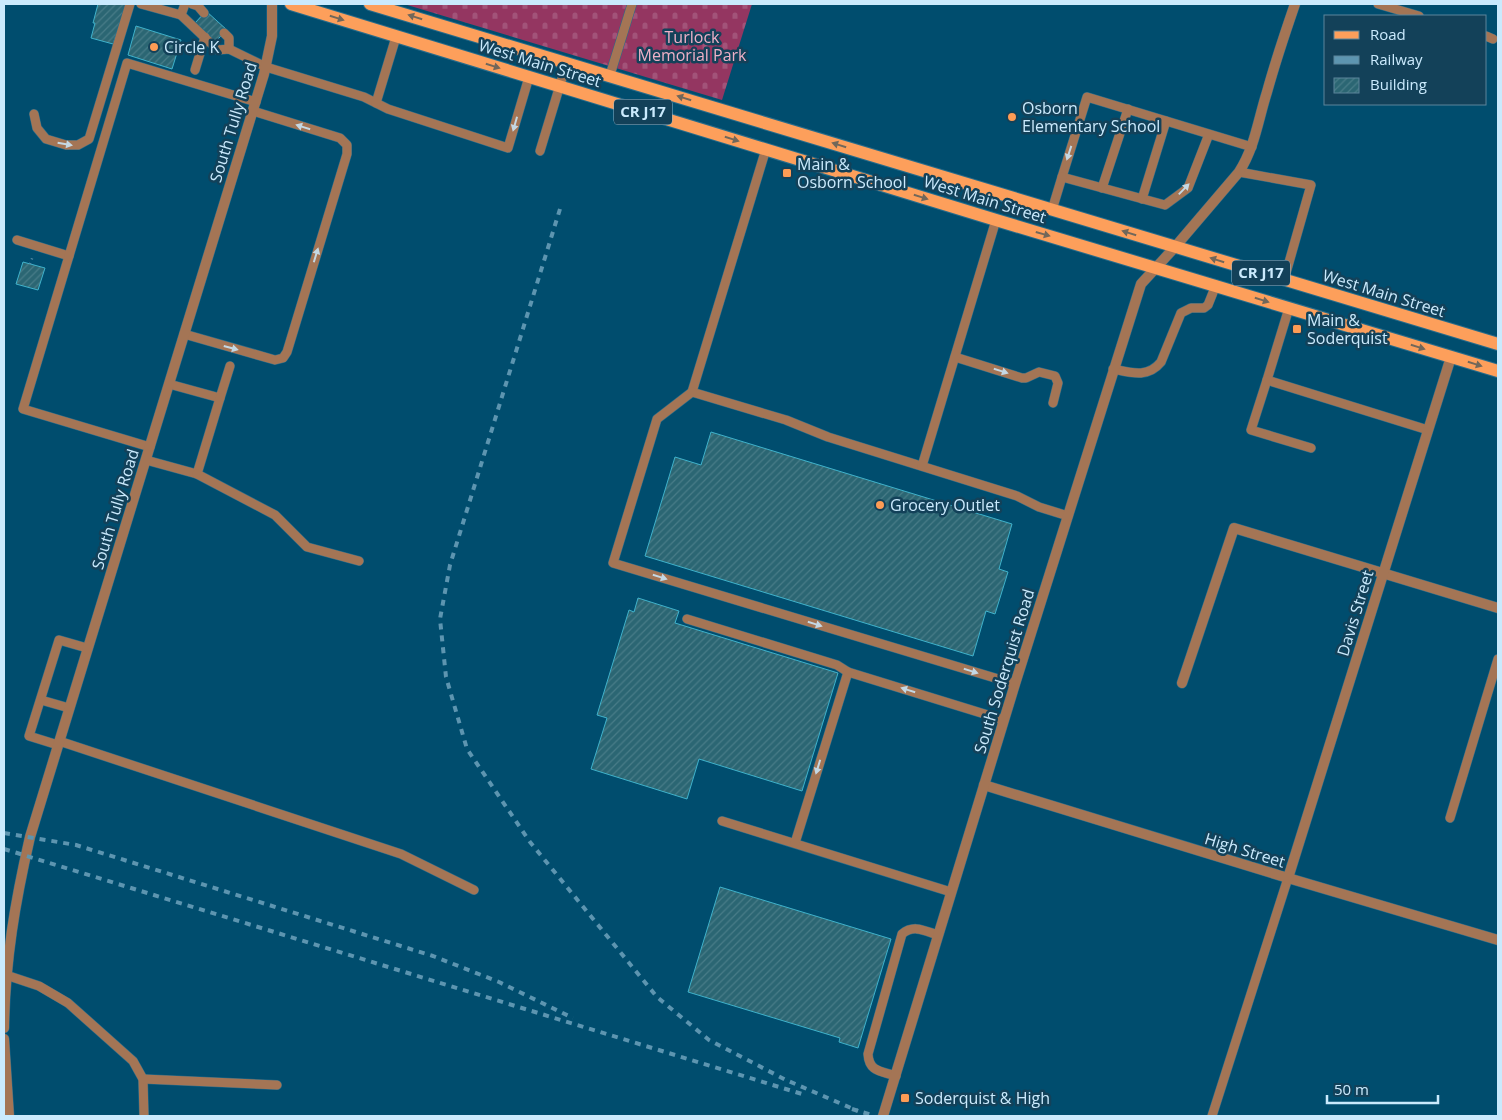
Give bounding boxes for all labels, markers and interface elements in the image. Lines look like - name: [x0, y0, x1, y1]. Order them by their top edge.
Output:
- one-way arrow: [408, 13, 423, 21]
- one-way arrow: [330, 15, 345, 23]
- legend: [1324, 15, 1487, 105]
- text: Road: [1370, 24, 1406, 44]
- park label: Turlock Memorial Park: [638, 26, 747, 66]
- street label: West Main Street: [476, 34, 604, 92]
- place label: Circle K: [164, 36, 220, 58]
- marker: Circle K: [148, 41, 160, 53]
- text: Railway: [1370, 49, 1423, 69]
- street label: South Tully Road: [204, 59, 262, 185]
- one-way arrow: [485, 63, 500, 70]
- text: Building: [1370, 74, 1427, 94]
- one-way arrow: [676, 93, 691, 101]
- place label: Osborn Elementary School: [1022, 97, 1160, 137]
- road number: CR J17: [614, 100, 672, 124]
- marker: Osborn Elementary School: [1006, 111, 1018, 123]
- one-way arrow: [511, 116, 519, 131]
- one-way arrow: [296, 122, 311, 130]
- one-way arrow: [724, 135, 739, 143]
- one-way arrow: [57, 140, 73, 148]
- one-way arrow: [831, 141, 846, 149]
- one-way arrow: [1065, 146, 1073, 161]
- place label: Main & Osborn School: [797, 153, 907, 193]
- marker: Main & Osborn School: [781, 167, 793, 179]
- street label: West Main Street: [921, 170, 1049, 228]
- one-way arrow: [1178, 183, 1189, 195]
- one-way arrow: [913, 193, 928, 201]
- one-way arrow: [1121, 229, 1136, 236]
- one-way arrow: [1035, 230, 1050, 238]
- one-way arrow: [313, 247, 321, 262]
- one-way arrow: [1209, 255, 1224, 263]
- road number: CR J17: [1232, 260, 1290, 286]
- street label: West Main Street: [1320, 264, 1448, 322]
- one-way arrow: [1255, 296, 1270, 304]
- place label: Main & Soderquist: [1307, 309, 1388, 349]
- marker: Main & Soderquist: [1291, 323, 1303, 335]
- one-way arrow: [1410, 343, 1425, 351]
- one-way arrow: [223, 344, 238, 352]
- one-way arrow: [1467, 361, 1482, 368]
- one-way arrow: [994, 368, 1009, 376]
- street label: South Tully Road: [86, 446, 144, 572]
- place label: Grocery Outlet: [890, 494, 1000, 516]
- marker: Grocery Outlet: [874, 499, 886, 511]
- street label: Davis Street: [1331, 567, 1379, 659]
- one-way arrow: [652, 573, 667, 581]
- street label: South Soderquist Road: [968, 586, 1040, 756]
- one-way arrow: [808, 620, 823, 628]
- one-way arrow: [964, 667, 979, 675]
- one-way arrow: [900, 686, 915, 694]
- one-way arrow: [814, 760, 822, 775]
- street label: High Street: [1202, 827, 1288, 873]
- scale bar: [1327, 1072, 1438, 1104]
- text: 50 m: [1334, 1079, 1369, 1099]
- place label: Soderquist & High: [915, 1087, 1050, 1109]
- marker: Soderquist & High: [899, 1092, 911, 1104]

